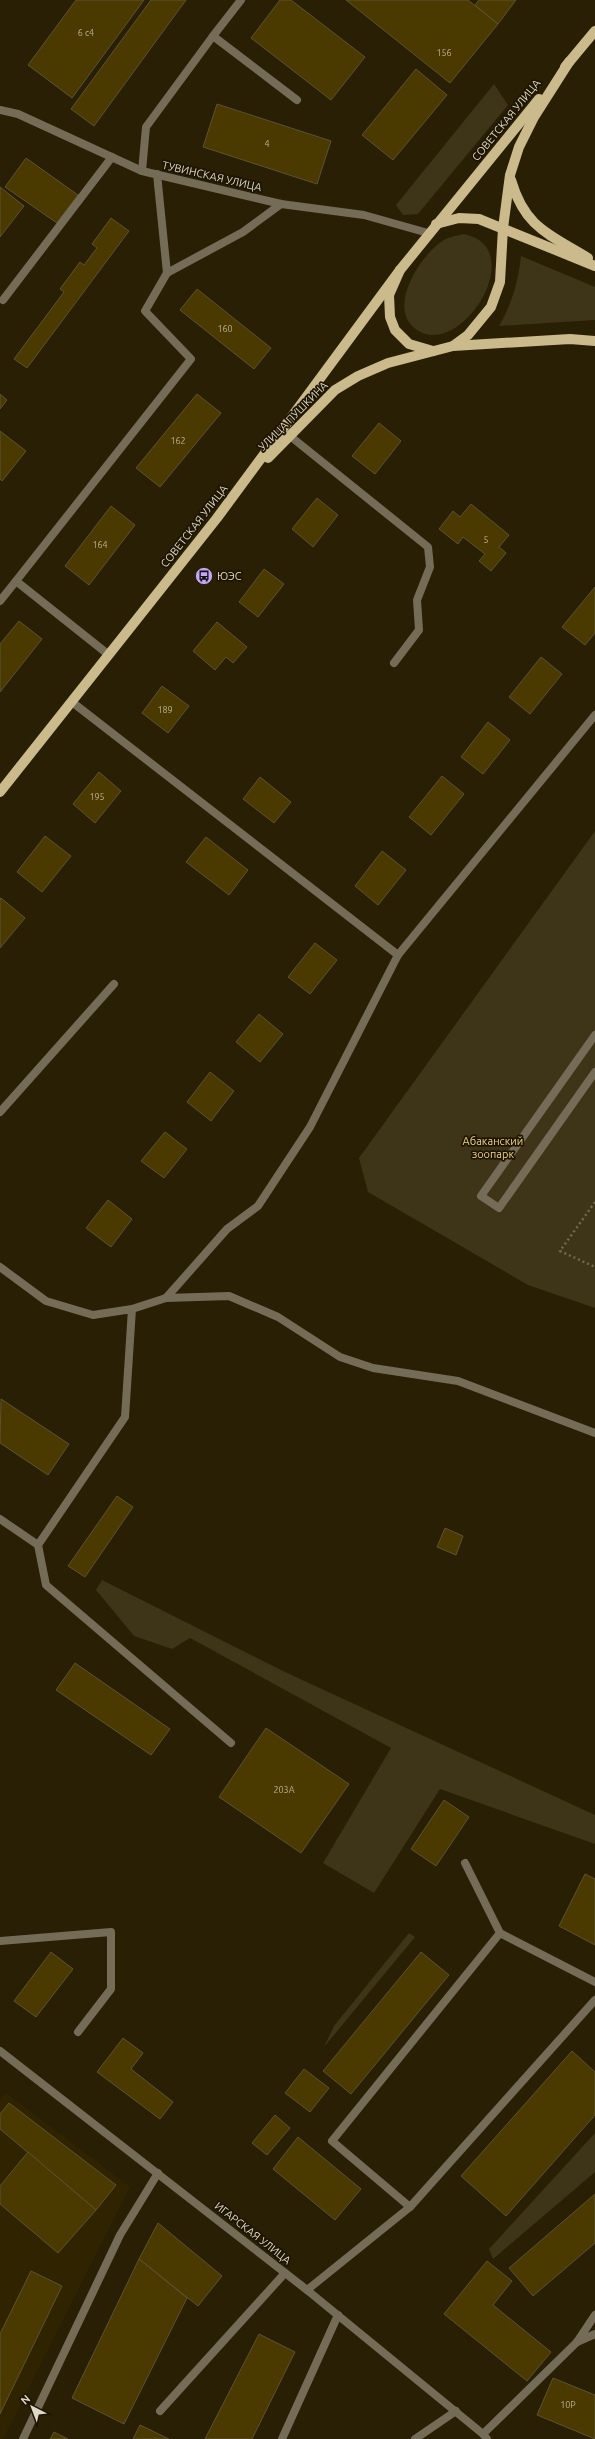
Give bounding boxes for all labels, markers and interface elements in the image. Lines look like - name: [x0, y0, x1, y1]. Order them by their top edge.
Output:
- house number: 6 с4: [78, 28, 94, 38]
- house number: 156: [436, 48, 452, 58]
- street label: СОВЕТСКАЯ УЛИЦА: [470, 76, 543, 163]
- house number: 4: [264, 139, 270, 149]
- street label: ТУВИНСКАЯ УЛИЦА: [161, 159, 264, 193]
- house number: 160: [217, 324, 233, 334]
- street label: УЛИЦА ПУШКИНА: [256, 378, 331, 453]
- house number: 162: [170, 436, 186, 446]
- street label: СОВЕТСКАЯ УЛИЦА: [158, 482, 230, 569]
- house number: 5: [483, 535, 489, 545]
- house number: 164: [92, 540, 108, 550]
- bus stop icon: ЮЭС: [194, 566, 214, 586]
- place label: ЮЭС: [217, 570, 242, 582]
- house number: 189: [157, 705, 173, 715]
- house number: 195: [89, 792, 105, 802]
- park label: Абаканский зоопарк: [463, 1135, 523, 1160]
- house number: 203А: [273, 1785, 295, 1795]
- street label: ИГАРСКАЯ УЛИЦА: [213, 2200, 294, 2267]
- north arrow: [12, 2387, 52, 2427]
- text: N: [18, 2392, 32, 2407]
- house number: 10Р: [560, 2400, 576, 2410]

